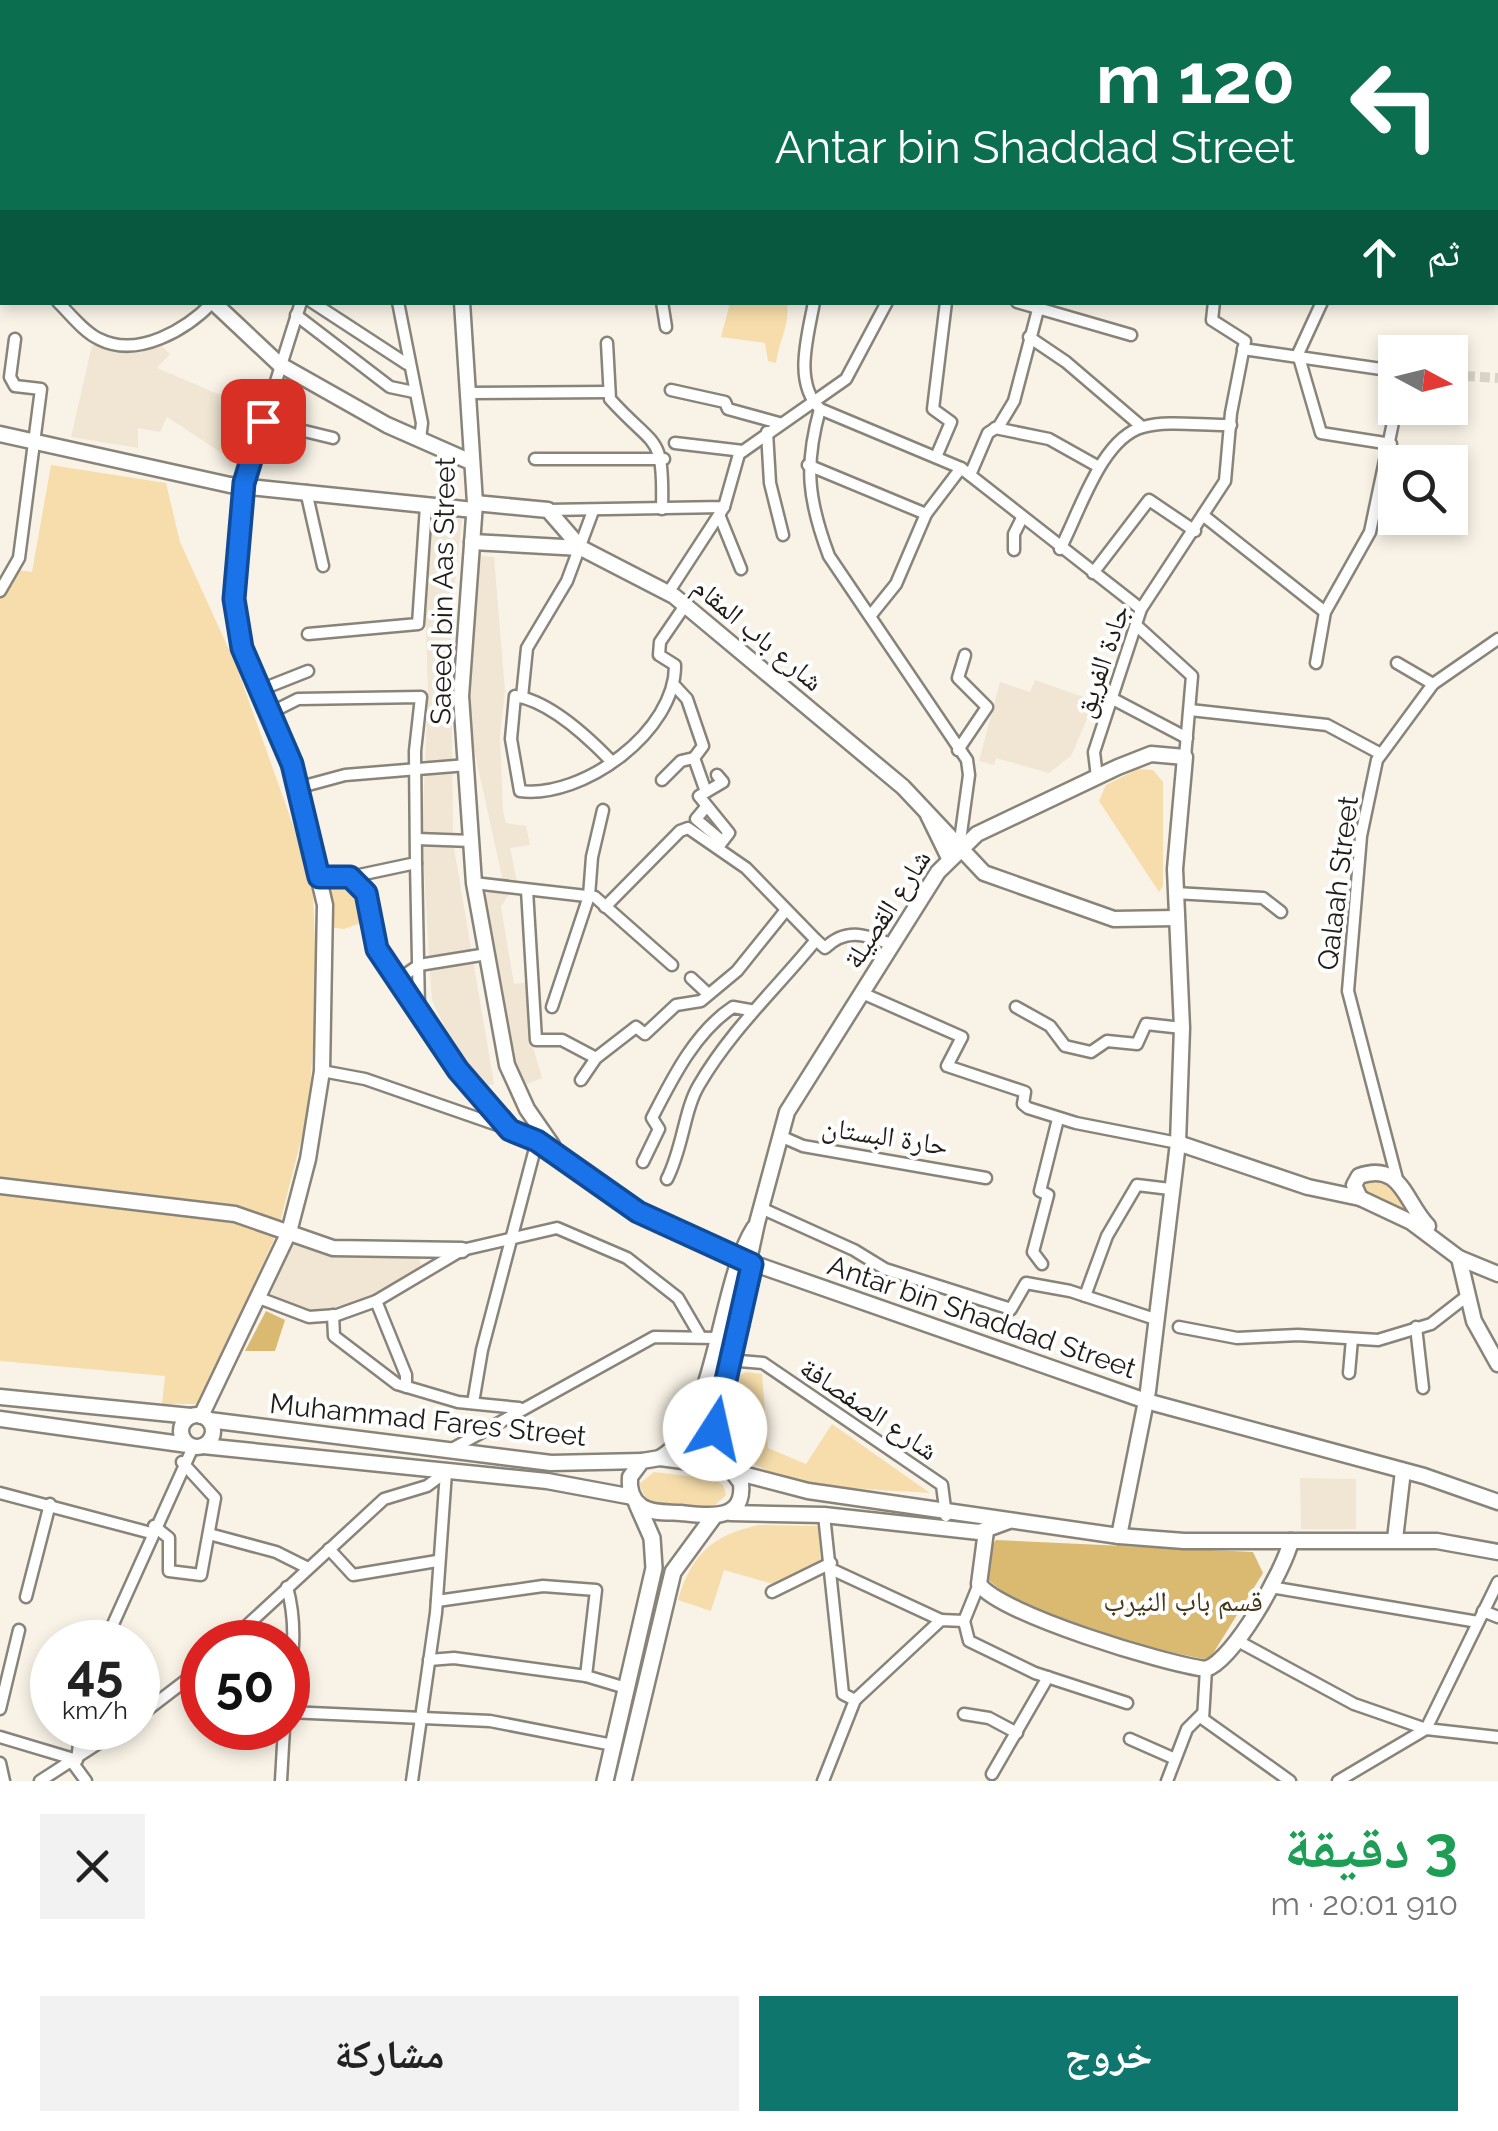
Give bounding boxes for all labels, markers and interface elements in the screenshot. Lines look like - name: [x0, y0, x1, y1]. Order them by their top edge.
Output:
- text: 120 m: [1096, 37, 1295, 119]
- icon: left: [1330, 40, 1460, 170]
- text: Antar bin Shaddad Street: [775, 121, 1295, 174]
- icon: ahead: [1352, 230, 1407, 285]
- text: ثم: [1427, 230, 1460, 275]
- north arrow: [1378, 335, 1468, 425]
- map controls: [1378, 335, 1468, 535]
- pin: [221, 379, 306, 464]
- icon: arrive: [236, 394, 291, 449]
- button: search: [1378, 445, 1468, 535]
- street label: Saeed bin Aas Street: [424, 456, 462, 725]
- street label: شارع باب المقام: [685, 570, 830, 699]
- street label: جادة الفريق: [1067, 600, 1138, 722]
- street label: Qalaah Street: [1311, 793, 1365, 972]
- street label: شارع القصيلة: [836, 843, 938, 975]
- street label: حارة البستان: [820, 1110, 950, 1162]
- street label: Antar bin Shaddad Street: [824, 1249, 1141, 1386]
- street label: شارع الصفصافة: [793, 1351, 944, 1468]
- position arrow: [663, 1377, 767, 1481]
- street label: Muhammad Fares Street: [268, 1387, 589, 1453]
- park label: قسم باب النيرب: [1103, 1585, 1263, 1620]
- speed limit sign: 50: [180, 1620, 310, 1750]
- text: 45: [67, 1643, 123, 1702]
- text: km/h: [62, 1695, 128, 1725]
- text: 3 دقيقة: [1284, 1812, 1458, 1882]
- button: close: [40, 1814, 145, 1919]
- text: 910 m · 20:01: [1270, 1885, 1458, 1922]
- button: مشاركة: [40, 1996, 739, 2111]
- button: خروج: [759, 1996, 1458, 2111]

